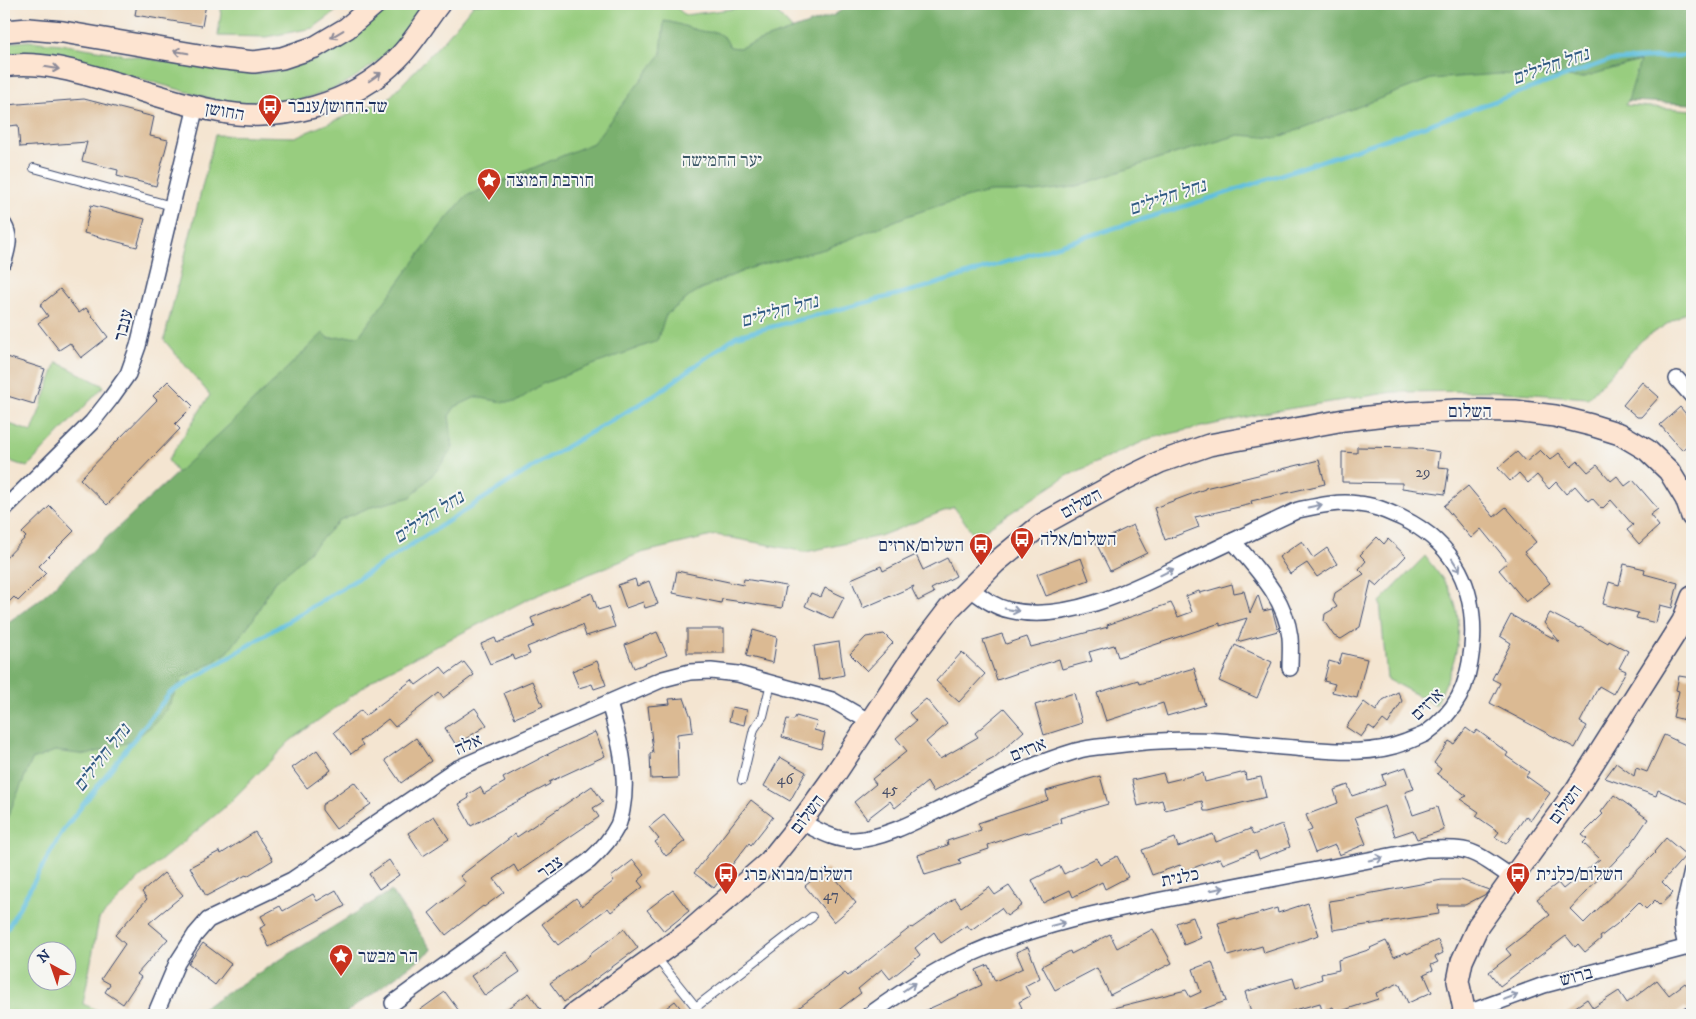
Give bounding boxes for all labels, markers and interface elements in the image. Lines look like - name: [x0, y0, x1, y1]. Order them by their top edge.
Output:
- one-way arrow: [331, 29, 345, 39]
- water label: נחל חלילים: [1509, 42, 1593, 90]
- one-way arrow: [173, 47, 189, 57]
- one-way arrow: [44, 63, 60, 73]
- one-way arrow: [368, 72, 382, 82]
- bus stop icon: שד.החושן/ענבר: [257, 93, 283, 127]
- place label: שד.החושן/ענבר: [288, 96, 388, 118]
- street label: החושן: [203, 98, 246, 126]
- park label: יער החמישה: [682, 150, 762, 172]
- place icon: חורבת המוצה: [476, 167, 502, 201]
- place label: חורבת המוצה: [506, 170, 594, 192]
- water label: נחל חלילים: [1126, 174, 1210, 221]
- water label: נחל חלילים: [738, 290, 822, 333]
- street label: ענבר: [109, 307, 138, 343]
- street label: השלום: [1448, 401, 1492, 423]
- house number: 29: [1416, 463, 1430, 482]
- street label: השלום: [1057, 484, 1106, 524]
- water label: נחל חלילים: [389, 485, 470, 549]
- one-way arrow: [1306, 501, 1322, 511]
- bus stop icon: השלום/אלה: [1009, 526, 1035, 560]
- place label: השלום/אלה: [1040, 529, 1117, 551]
- bus stop icon: השלום/ארזים: [968, 532, 994, 566]
- place label: השלום/ארזים: [878, 535, 964, 557]
- one-way arrow: [1451, 558, 1461, 572]
- one-way arrow: [1159, 567, 1174, 577]
- one-way arrow: [1004, 606, 1020, 616]
- street label: ארזים: [1407, 684, 1449, 725]
- water label: נחל חלילים: [69, 718, 137, 796]
- street label: אלה: [451, 729, 486, 761]
- street label: ארזים: [1007, 733, 1050, 767]
- house number: 46: [777, 770, 794, 789]
- house number: 45: [882, 780, 899, 799]
- street label: השלום: [1544, 780, 1588, 829]
- street label: השלום: [786, 790, 830, 839]
- street label: צבר: [534, 851, 568, 884]
- one-way arrow: [1368, 853, 1384, 863]
- bus stop icon: השלום/מבוא פרג: [713, 861, 739, 895]
- bus stop icon: השלום/כלנית: [1505, 861, 1531, 895]
- place label: השלום/מבוא פרג: [744, 864, 853, 886]
- street label: כלנית: [1159, 864, 1201, 892]
- place label: השלום/כלנית: [1536, 864, 1623, 886]
- one-way arrow: [1208, 884, 1224, 894]
- house number: 47: [823, 886, 839, 905]
- one-way arrow: [1050, 919, 1066, 928]
- north arrow: [28, 942, 78, 992]
- place icon: הר מבשר: [328, 943, 354, 977]
- text: N: [34, 946, 55, 967]
- place label: הר מבשר: [358, 946, 418, 968]
- street label: ברוש: [1557, 962, 1595, 992]
- one-way arrow: [902, 982, 916, 992]
- one-way arrow: [1503, 992, 1518, 1001]

